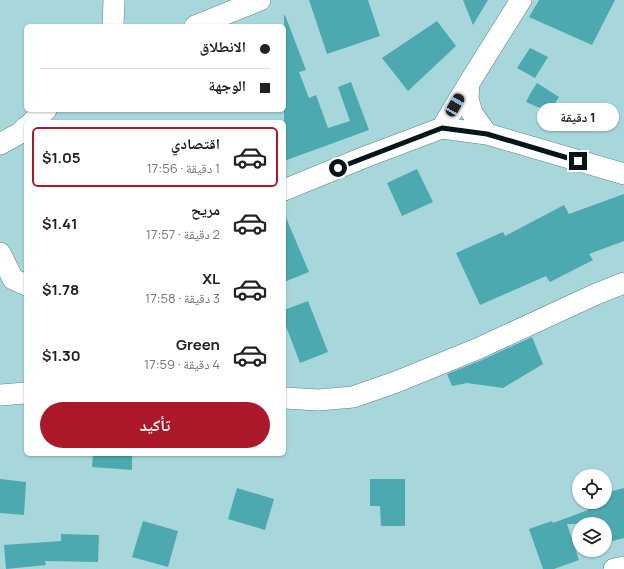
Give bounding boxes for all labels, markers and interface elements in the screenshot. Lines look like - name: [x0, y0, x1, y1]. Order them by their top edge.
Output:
- text: الانطلاق: [200, 36, 246, 57]
- text: الوجهة: [208, 75, 246, 96]
- car: [444, 92, 466, 118]
- callout: 1 دقيقة: [537, 103, 619, 131]
- text: 1 دقيقة: [560, 108, 596, 126]
- text: اقتصادي: [171, 133, 220, 154]
- icon: car: [232, 139, 268, 175]
- text: $1.05: [42, 147, 81, 168]
- route end: [569, 152, 587, 170]
- text: 1 دقيقة · 17:56: [147, 159, 220, 177]
- route start: [329, 159, 347, 177]
- text: مريح: [191, 199, 220, 220]
- icon: car: [232, 205, 268, 241]
- text: $1.41: [42, 213, 78, 234]
- text: 2 دقيقة · 17:57: [146, 225, 220, 243]
- text: XL: [202, 268, 220, 289]
- icon: car: [232, 271, 268, 307]
- text: $1.78: [42, 279, 79, 300]
- text: 3 دقيقة · 17:58: [145, 289, 220, 307]
- text: Green: [176, 334, 220, 355]
- icon: car: [232, 337, 268, 373]
- text: $1.30: [42, 345, 81, 366]
- text: 4 دقيقة · 17:59: [144, 355, 220, 373]
- button: تأكيد: [40, 402, 270, 448]
- map controls: [572, 469, 612, 557]
- button: locate: [572, 469, 612, 509]
- button: layers: [572, 517, 612, 557]

